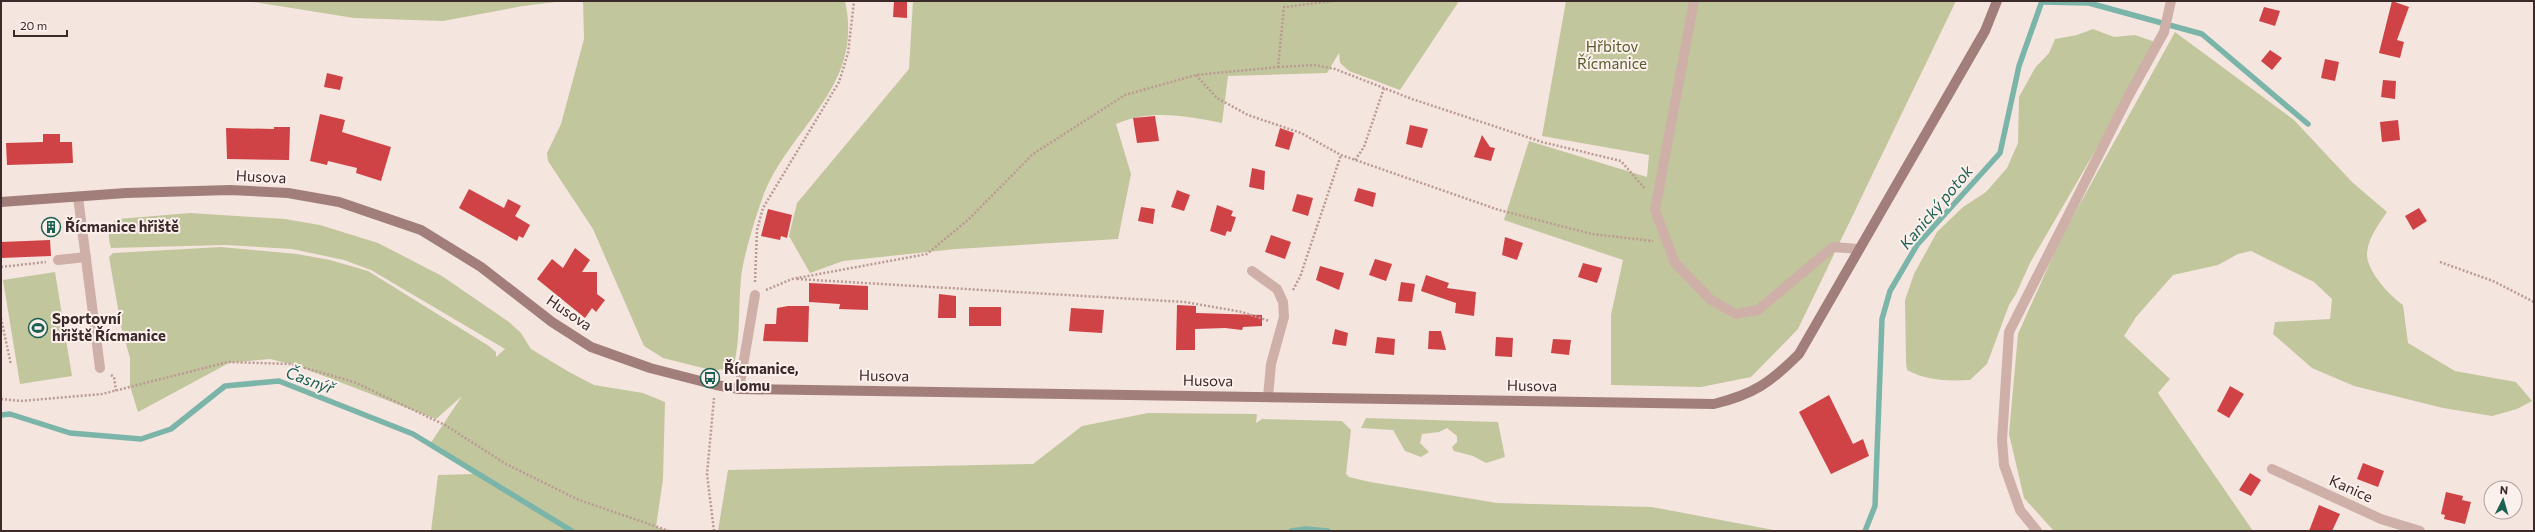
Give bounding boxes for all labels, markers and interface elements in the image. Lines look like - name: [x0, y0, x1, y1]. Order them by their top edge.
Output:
- scale bar: [14, 12, 67, 38]
- text: 20 m: [20, 18, 47, 32]
- park label: Hřbitov Řícmanice: [1577, 37, 1647, 72]
- water label: Kanický potok: [1895, 161, 1976, 253]
- street label: Husova: [235, 166, 287, 186]
- building icon: Řícmanice hřiště: [40, 216, 62, 238]
- place label: Řícmanice hřiště: [65, 217, 179, 235]
- street label: Husova: [544, 291, 596, 334]
- place label: Sportovní hřiště Řícmanice: [52, 309, 166, 344]
- sports icon: Sportovní hřiště Řícmanice: [27, 317, 49, 339]
- place label: Řícmanice, u lomu: [724, 359, 799, 394]
- water label: Časnýř: [283, 362, 339, 398]
- street label: Husova: [859, 366, 909, 384]
- bus stop icon: Řícmanice, u lomu: [699, 367, 721, 389]
- street label: Husova: [1183, 371, 1233, 389]
- street label: Husova: [1507, 376, 1557, 394]
- street label: Kanice: [2327, 471, 2376, 506]
- north arrow: [2483, 480, 2523, 520]
- text: N: [2499, 483, 2509, 496]

